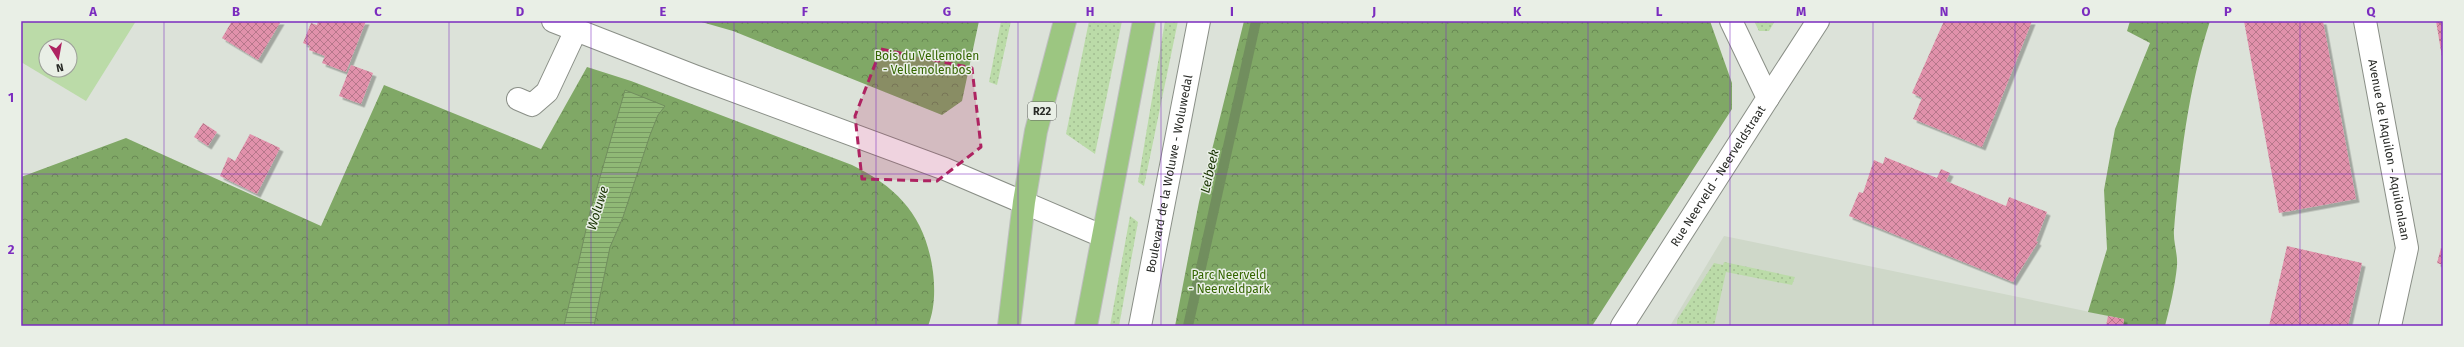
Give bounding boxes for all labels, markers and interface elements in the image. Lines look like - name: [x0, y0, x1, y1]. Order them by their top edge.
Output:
- text: A: [88, 4, 97, 19]
- text: B: [232, 4, 240, 19]
- text: C: [374, 4, 382, 19]
- text: D: [516, 4, 525, 19]
- text: E: [660, 4, 667, 19]
- text: F: [802, 4, 809, 19]
- text: G: [943, 4, 951, 19]
- text: H: [1086, 4, 1094, 19]
- text: I: [1230, 4, 1234, 19]
- text: J: [1371, 4, 1376, 19]
- text: K: [1513, 4, 1522, 19]
- text: L: [1656, 4, 1663, 19]
- text: M: [1796, 4, 1806, 19]
- text: N: [1940, 4, 1948, 19]
- text: O: [2082, 4, 2091, 19]
- text: P: [2224, 4, 2232, 19]
- text: Q: [2367, 4, 2377, 19]
- north arrow: [38, 38, 78, 78]
- park label: Bois du Vellemolen - Vellemolenbos: [875, 49, 979, 77]
- street label: Avenue de l'Aquilon - Aquilonlaan: [2365, 58, 2412, 242]
- text: N: [55, 60, 65, 74]
- street label: Boulevard de la Woluwe - Woluwedal: [1143, 73, 1196, 274]
- text: 1: [8, 90, 14, 105]
- road number: R22: [1028, 102, 1056, 120]
- street label: Rue Neerveld - Neerveldstraat: [1668, 102, 1769, 249]
- water label: Leibeek: [1197, 148, 1222, 194]
- water label: Woluwe: [584, 184, 611, 232]
- text: 2: [8, 242, 15, 257]
- park label: Parc Neerveld - Neerveldpark: [1188, 268, 1270, 296]

